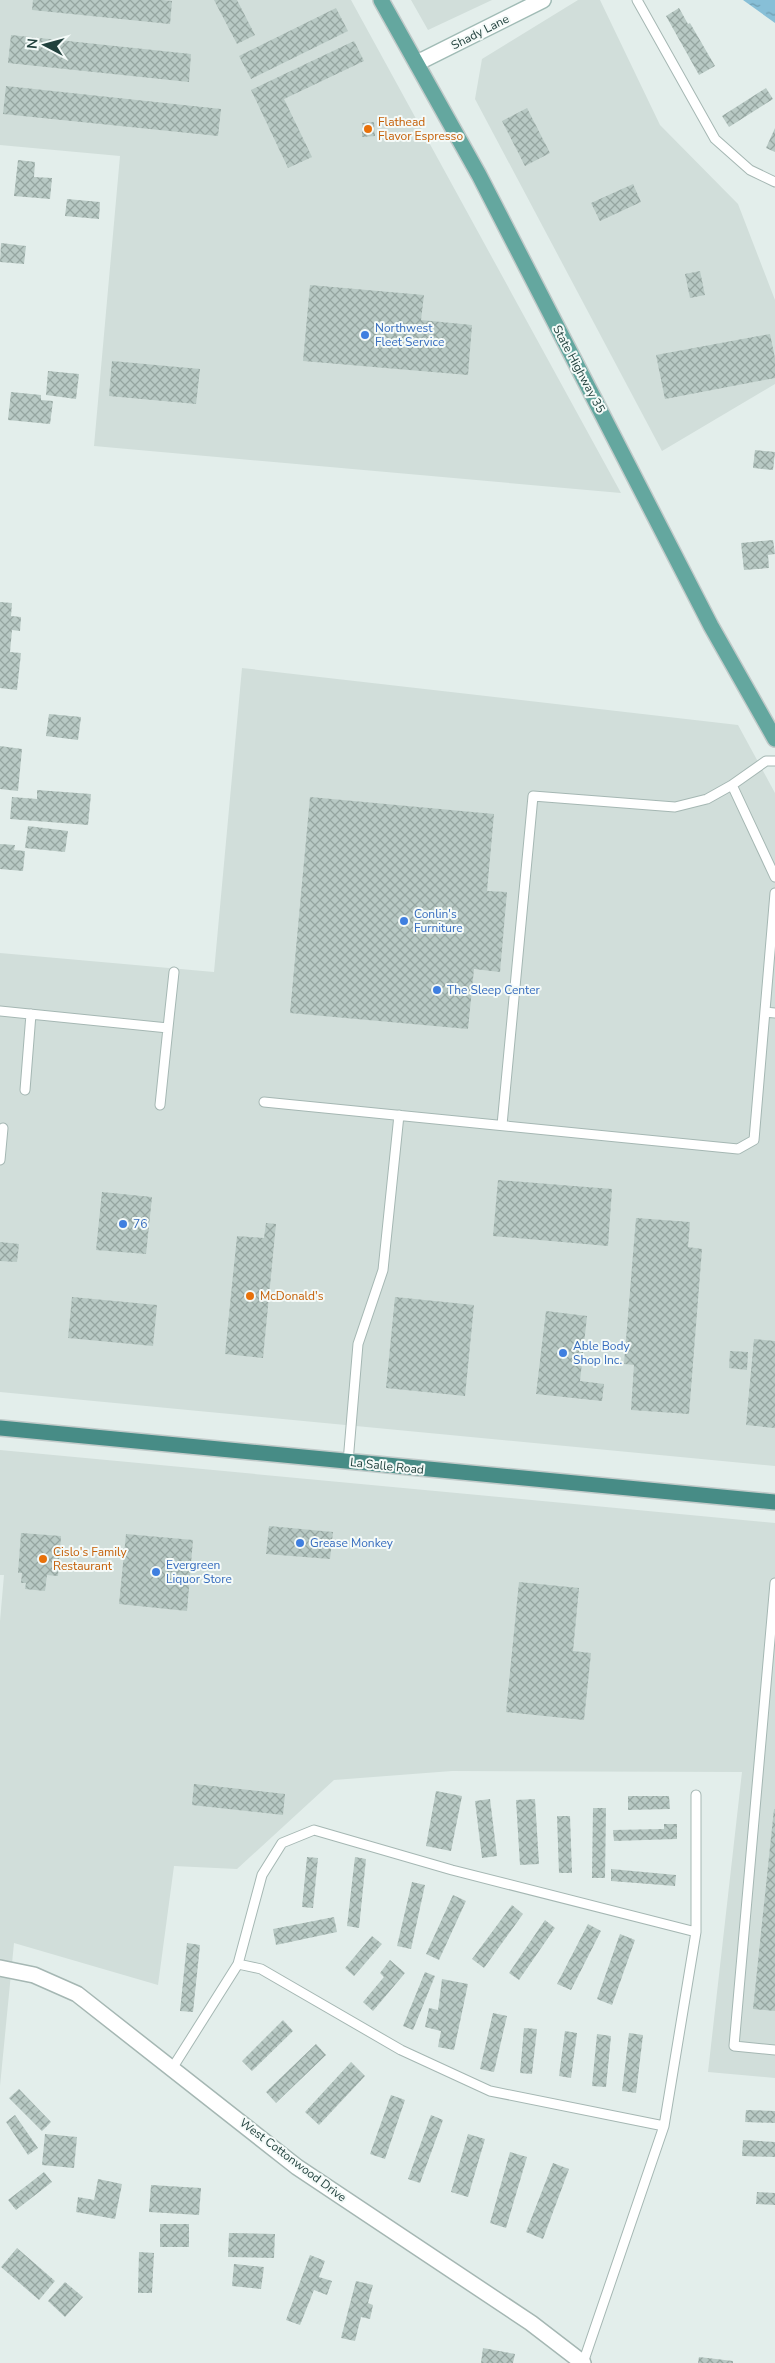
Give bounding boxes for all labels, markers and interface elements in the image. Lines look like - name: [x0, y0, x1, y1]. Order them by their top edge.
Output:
- street label: Shady Lane: [448, 11, 512, 53]
- north arrow: [20, 20, 70, 70]
- text: N: [23, 37, 43, 50]
- place label: Flathead Flavor Espresso: [378, 114, 463, 144]
- marker: Flathead Flavor Espresso: [362, 123, 374, 135]
- place label: Northwest Fleet Service: [375, 320, 444, 350]
- street label: State Highway 35: [549, 322, 609, 416]
- marker: Northwest Fleet Service: [359, 329, 371, 341]
- place label: Conlin's Furniture: [414, 906, 463, 936]
- marker: Conlin's Furniture: [398, 915, 410, 927]
- place label: The Sleep Center: [447, 982, 541, 998]
- marker: The Sleep Center: [431, 984, 443, 996]
- place label: 76: [133, 1216, 147, 1232]
- marker: 76: [117, 1218, 129, 1230]
- place label: McDonald's: [260, 1288, 324, 1304]
- marker: McDonald's: [244, 1290, 256, 1302]
- place label: Able Body Shop Inc.: [573, 1338, 630, 1368]
- marker: Able Body Shop Inc.: [557, 1347, 569, 1359]
- street label: La Salle Road: [349, 1454, 425, 1478]
- place label: Grease Monkey: [310, 1535, 394, 1551]
- marker: Grease Monkey: [294, 1537, 306, 1549]
- place label: Cislo's Family Restaurant: [53, 1544, 127, 1574]
- marker: Cislo's Family Restaurant: [37, 1553, 49, 1565]
- place label: Evergreen Liquor Store: [166, 1557, 232, 1587]
- marker: Evergreen Liquor Store: [150, 1566, 162, 1578]
- street label: West Cottonwood Drive: [236, 2115, 350, 2205]

